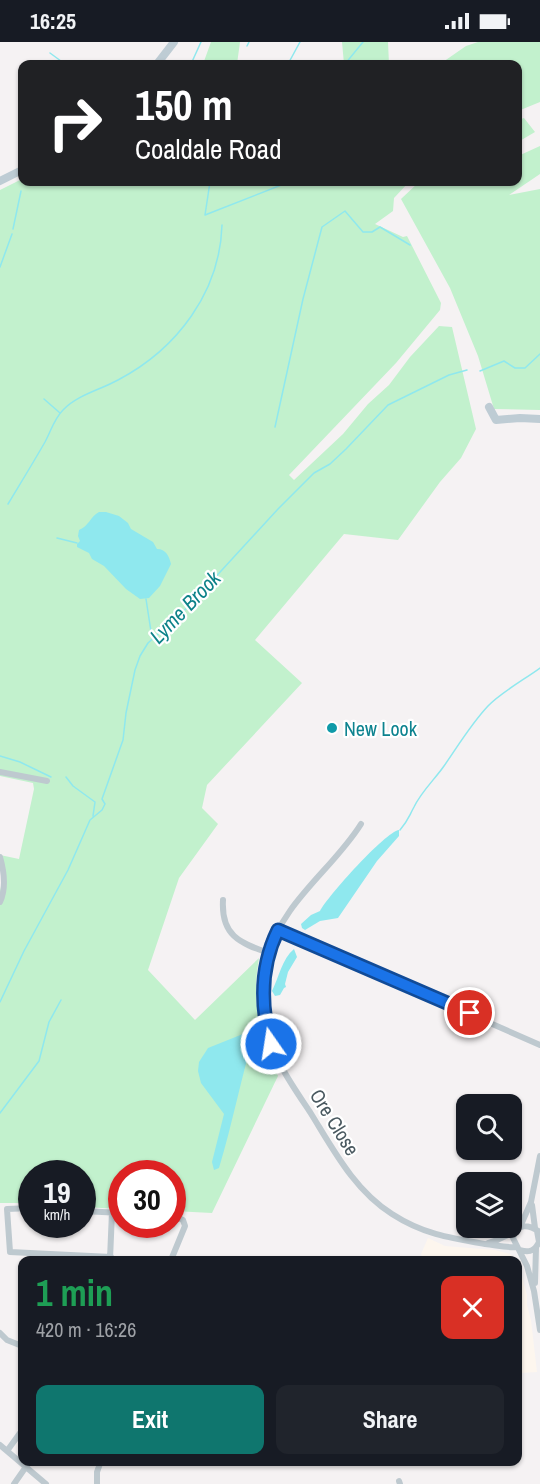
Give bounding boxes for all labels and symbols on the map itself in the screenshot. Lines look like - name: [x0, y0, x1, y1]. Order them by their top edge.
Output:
- water label: Lyme Brook: [143, 563, 228, 650]
- place label: New Look: [344, 715, 418, 742]
- marker: New Look: [325, 721, 339, 735]
- pin: [444, 987, 495, 1038]
- position arrow: [239, 1012, 303, 1076]
- street label: Ore Close: [304, 1084, 366, 1160]
- speed limit sign: 30: [108, 1160, 186, 1238]

